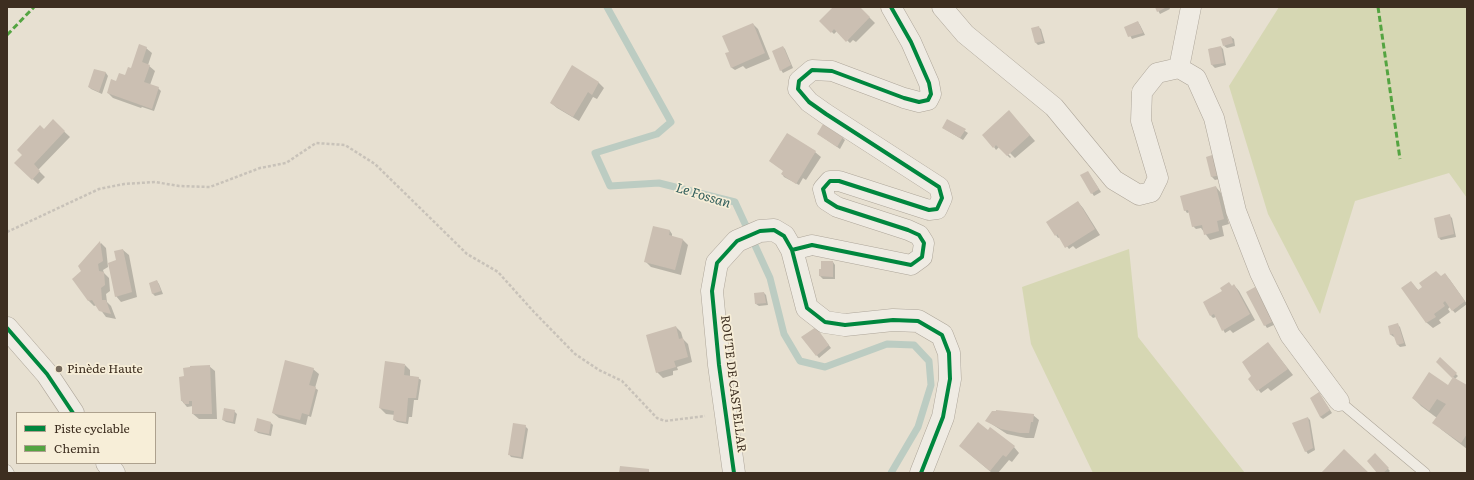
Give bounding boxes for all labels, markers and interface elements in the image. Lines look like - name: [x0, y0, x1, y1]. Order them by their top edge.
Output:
- water label: Le Fossan: [674, 180, 732, 212]
- street label: ROUTE DE CASTELLAR: [717, 314, 749, 454]
- place label: Pinède Haute: [67, 362, 143, 376]
- marker: Pinède Haute: [54, 364, 64, 374]
- legend: [16, 412, 156, 464]
- text: Piste cyclable: [54, 419, 130, 437]
- text: Chemin: [54, 439, 100, 457]

